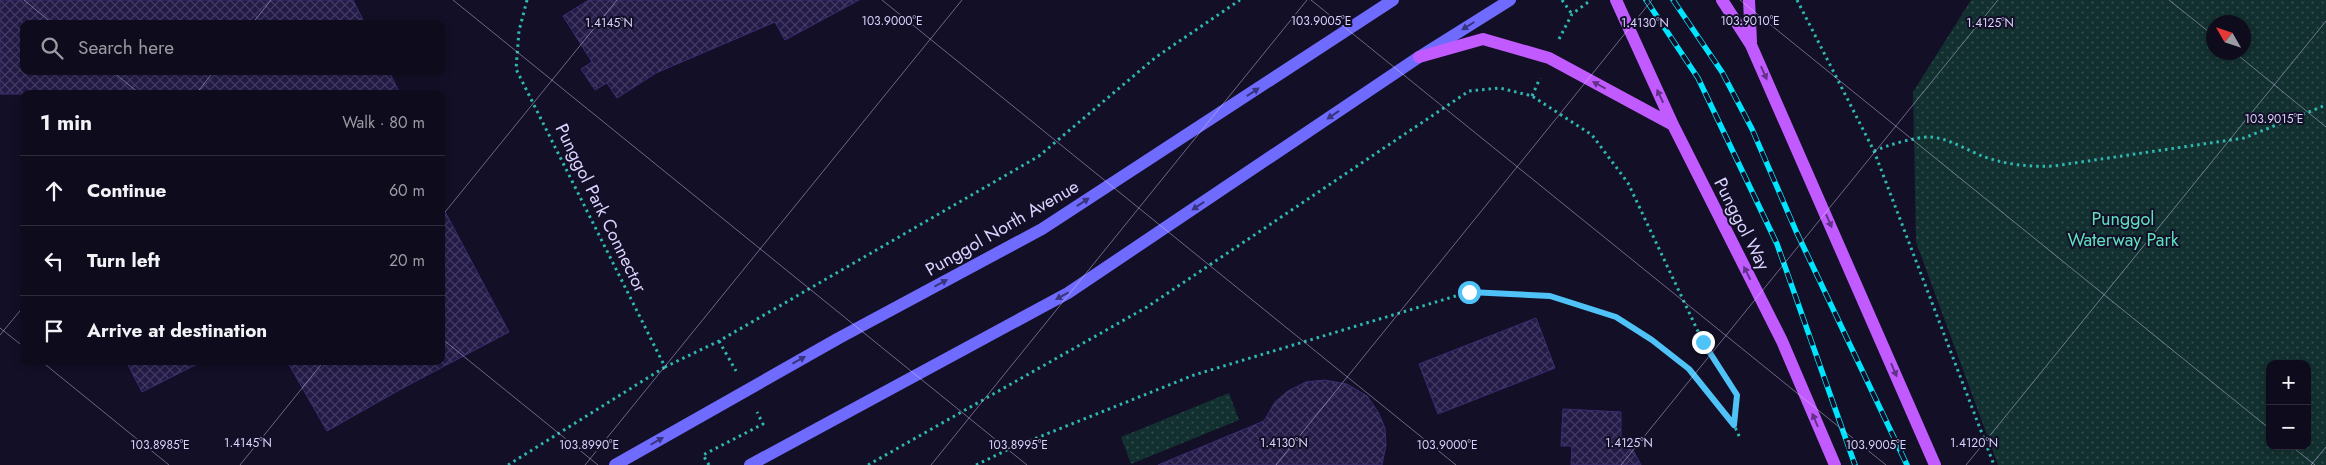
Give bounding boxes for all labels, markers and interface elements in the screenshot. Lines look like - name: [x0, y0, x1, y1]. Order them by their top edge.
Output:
- text: 103.9000°E: [861, 12, 923, 30]
- text: 103.9005°E: [1291, 12, 1351, 30]
- text: 103.9010°E: [1720, 12, 1780, 30]
- text: 1.4145°N: [585, 14, 633, 32]
- text: 1.4130°N: [1621, 14, 1669, 32]
- text: 1.4125°N: [1966, 14, 2014, 32]
- north arrow: [2206, 15, 2251, 60]
- search box: [20, 20, 445, 75]
- one-way arrow: [1462, 21, 1475, 31]
- icon: search: [38, 34, 66, 62]
- text: Search here: [78, 34, 174, 61]
- one-way arrow: [1760, 66, 1768, 80]
- one-way arrow: [1592, 81, 1607, 89]
- one-way arrow: [1246, 87, 1260, 97]
- one-way arrow: [1655, 89, 1663, 103]
- text: 1 min: [40, 108, 92, 138]
- one-way arrow: [1326, 110, 1339, 120]
- text: 103.9015°E: [2245, 110, 2303, 128]
- text: Walk · 80 m: [342, 111, 425, 134]
- street label: Punggol Park Connector: [549, 119, 654, 298]
- street label: Punggol North Avenue: [920, 173, 1084, 283]
- street label: Punggol Way: [1708, 173, 1776, 275]
- icon: ahead: [40, 177, 68, 205]
- text: Continue: [87, 177, 166, 204]
- text: 60 m: [389, 179, 425, 202]
- one-way arrow: [1076, 197, 1089, 207]
- one-way arrow: [1191, 201, 1204, 211]
- park label: Punggol Waterway Park: [2067, 206, 2179, 253]
- one-way arrow: [1826, 214, 1834, 228]
- icon: left: [40, 247, 68, 275]
- text: Turn left: [87, 247, 160, 274]
- text: 20 m: [389, 249, 425, 272]
- one-way arrow: [1743, 266, 1751, 280]
- one-way arrow: [935, 278, 948, 287]
- route start: [1458, 281, 1481, 304]
- one-way arrow: [1055, 292, 1070, 300]
- icon: arrive: [40, 317, 68, 345]
- text: Arrive at destination: [87, 317, 267, 344]
- route end: [1692, 331, 1715, 354]
- one-way arrow: [791, 356, 806, 364]
- map controls: [2266, 360, 2311, 450]
- button: +: [2266, 360, 2311, 405]
- one-way arrow: [1890, 363, 1898, 377]
- button: −: [2266, 405, 2311, 450]
- one-way arrow: [1811, 413, 1819, 427]
- text: 1.4145°N: [224, 434, 272, 452]
- text: 1.4130°N: [1260, 434, 1308, 452]
- text: 1.4125°N: [1605, 434, 1653, 452]
- text: 1.4120°N: [1950, 434, 1998, 452]
- text: 103.8985°E: [130, 436, 190, 454]
- text: 103.8990°E: [559, 436, 619, 454]
- one-way arrow: [651, 436, 664, 445]
- text: 103.8995°E: [988, 436, 1048, 454]
- text: 103.9000°E: [1416, 436, 1478, 454]
- text: 103.9005°E: [1846, 436, 1906, 454]

